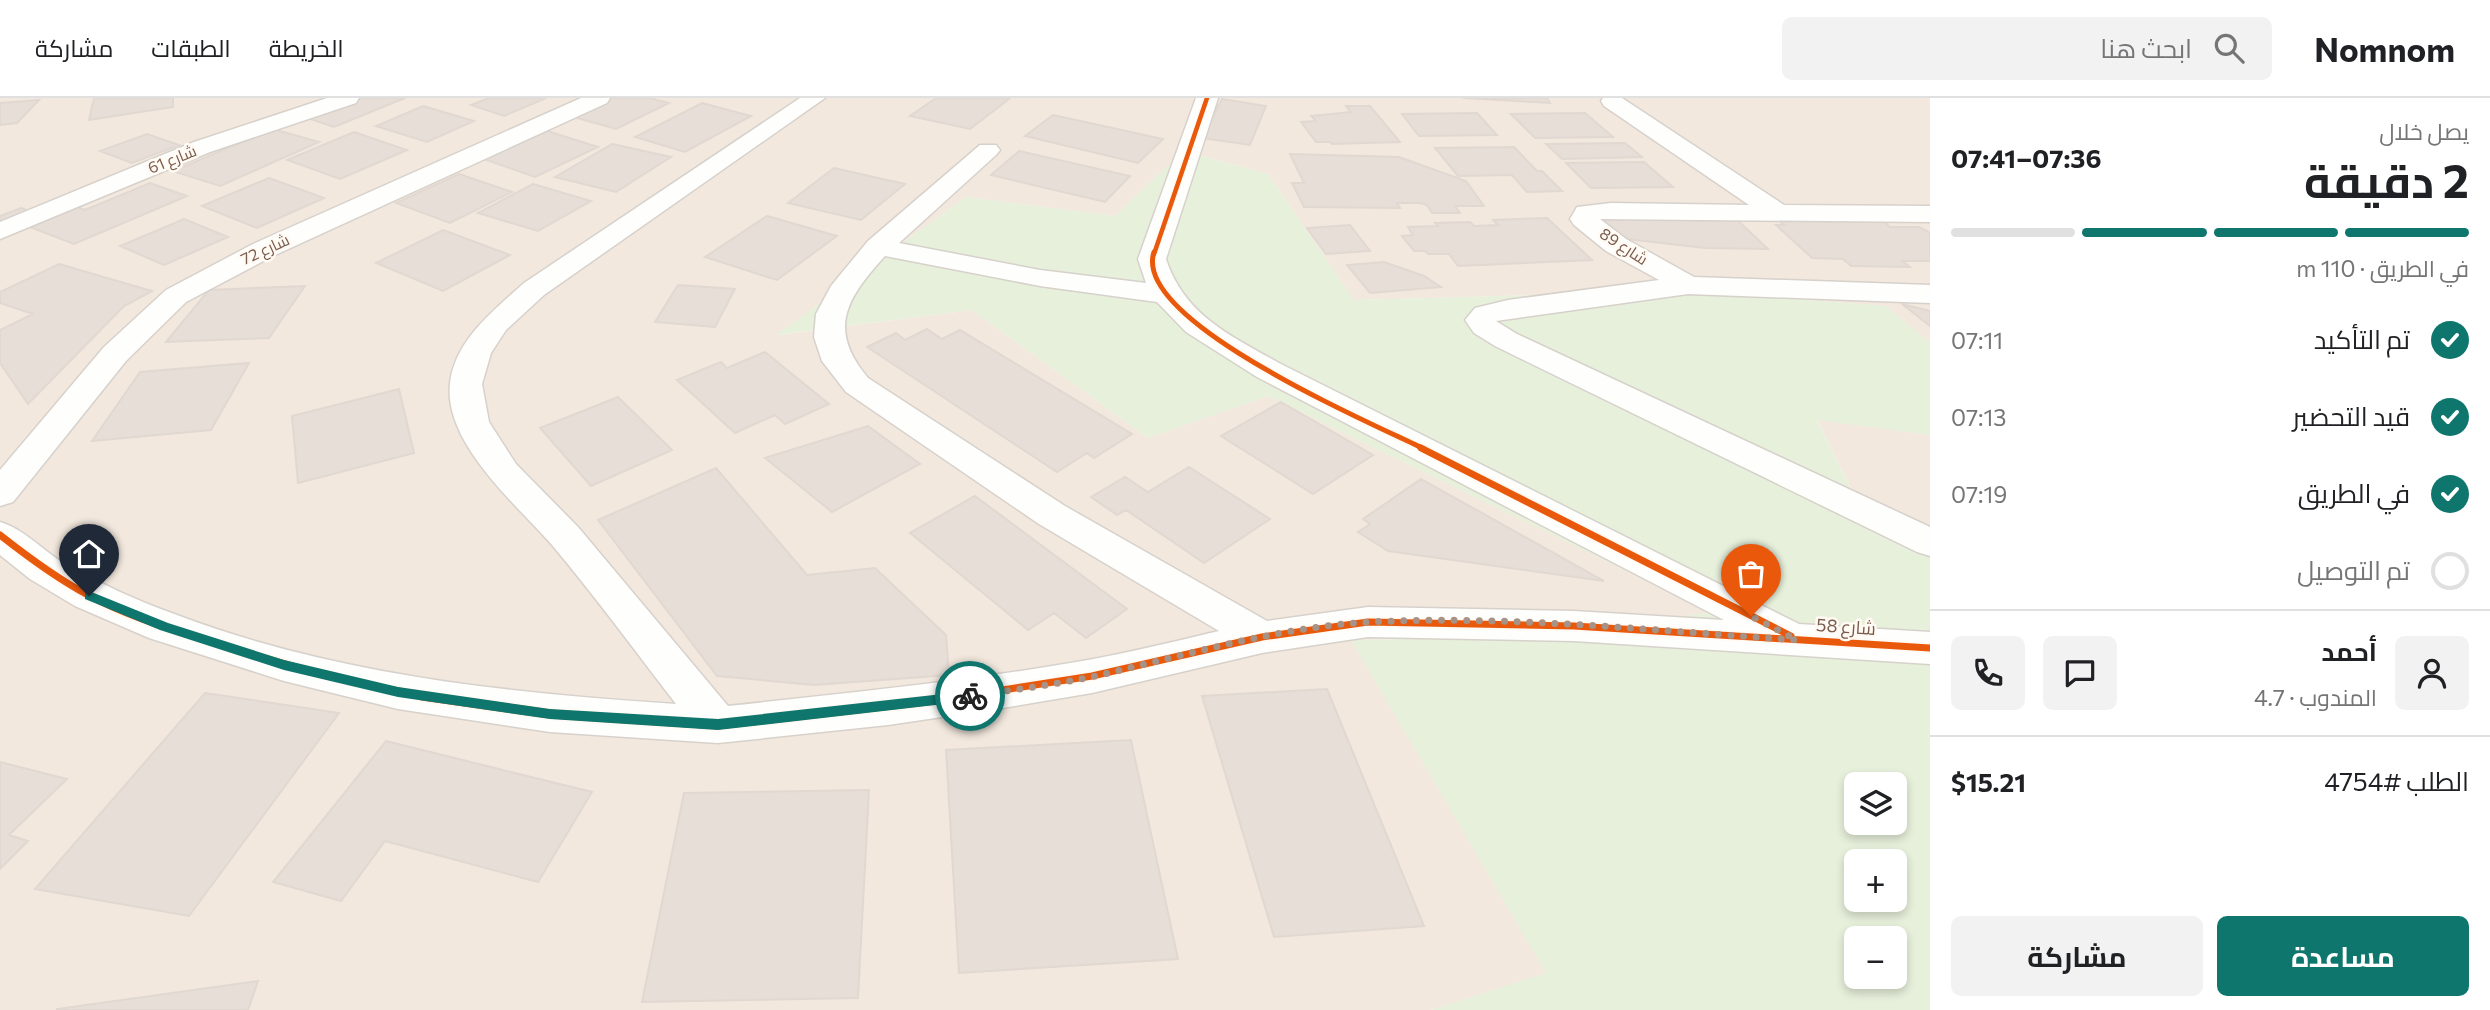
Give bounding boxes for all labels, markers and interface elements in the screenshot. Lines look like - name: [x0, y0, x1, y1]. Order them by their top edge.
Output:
- search box: [1782, 17, 2272, 80]
- text: Nomnom: [2314, 28, 2455, 69]
- icon: search: [2210, 29, 2248, 67]
- text: ابحث هنا: [2100, 32, 2192, 63]
- text: مشاركة: [35, 33, 113, 62]
- text: الطبقات: [151, 33, 231, 62]
- text: الخريطة: [269, 33, 344, 62]
- text: يصل خلال: [2379, 117, 2469, 145]
- street label: شارع 61: [145, 140, 200, 180]
- text: 07:36–07:41: [1951, 142, 2101, 173]
- text: 2 دقيقة: [2304, 151, 2469, 207]
- street label: شارع 89: [1595, 223, 1652, 271]
- street label: شارع 72: [237, 229, 293, 271]
- text: في الطريق · 110 m: [2296, 254, 2469, 282]
- icon: check: [2431, 321, 2469, 359]
- text: تم التأكيد: [2314, 323, 2410, 354]
- text: 07:11: [1951, 326, 2003, 354]
- icon: check: [2431, 398, 2469, 436]
- text: قيد التحضير: [2293, 400, 2410, 431]
- text: 07:13: [1951, 403, 2006, 431]
- icon: check: [2431, 475, 2469, 513]
- text: في الطريق: [2298, 477, 2410, 508]
- text: 07:19: [1951, 480, 2007, 508]
- pin: [59, 524, 119, 596]
- icon: home: [70, 535, 108, 573]
- pin: [1721, 544, 1781, 616]
- text: تم التوصيل: [2297, 554, 2410, 585]
- icon: bag: [1732, 555, 1770, 593]
- street label: شارع 58: [1815, 613, 1877, 641]
- text: أحمد: [2321, 635, 2377, 666]
- button: phone: [1951, 636, 2025, 710]
- button: chat: [2043, 636, 2117, 710]
- button: person: [2395, 636, 2469, 710]
- courier: [935, 661, 1005, 731]
- icon: bike: [951, 677, 989, 715]
- text: المندوب · 4.7: [2254, 683, 2377, 711]
- text: الطلب #4754: [2324, 765, 2469, 796]
- text: $15.21: [1951, 766, 2026, 797]
- map controls: [1844, 772, 1907, 989]
- button: layers: [1844, 772, 1907, 835]
- button: +: [1844, 849, 1907, 912]
- button: مشاركة: [1951, 916, 2203, 996]
- button: مساعدة: [2217, 916, 2469, 996]
- button: −: [1844, 926, 1907, 989]

